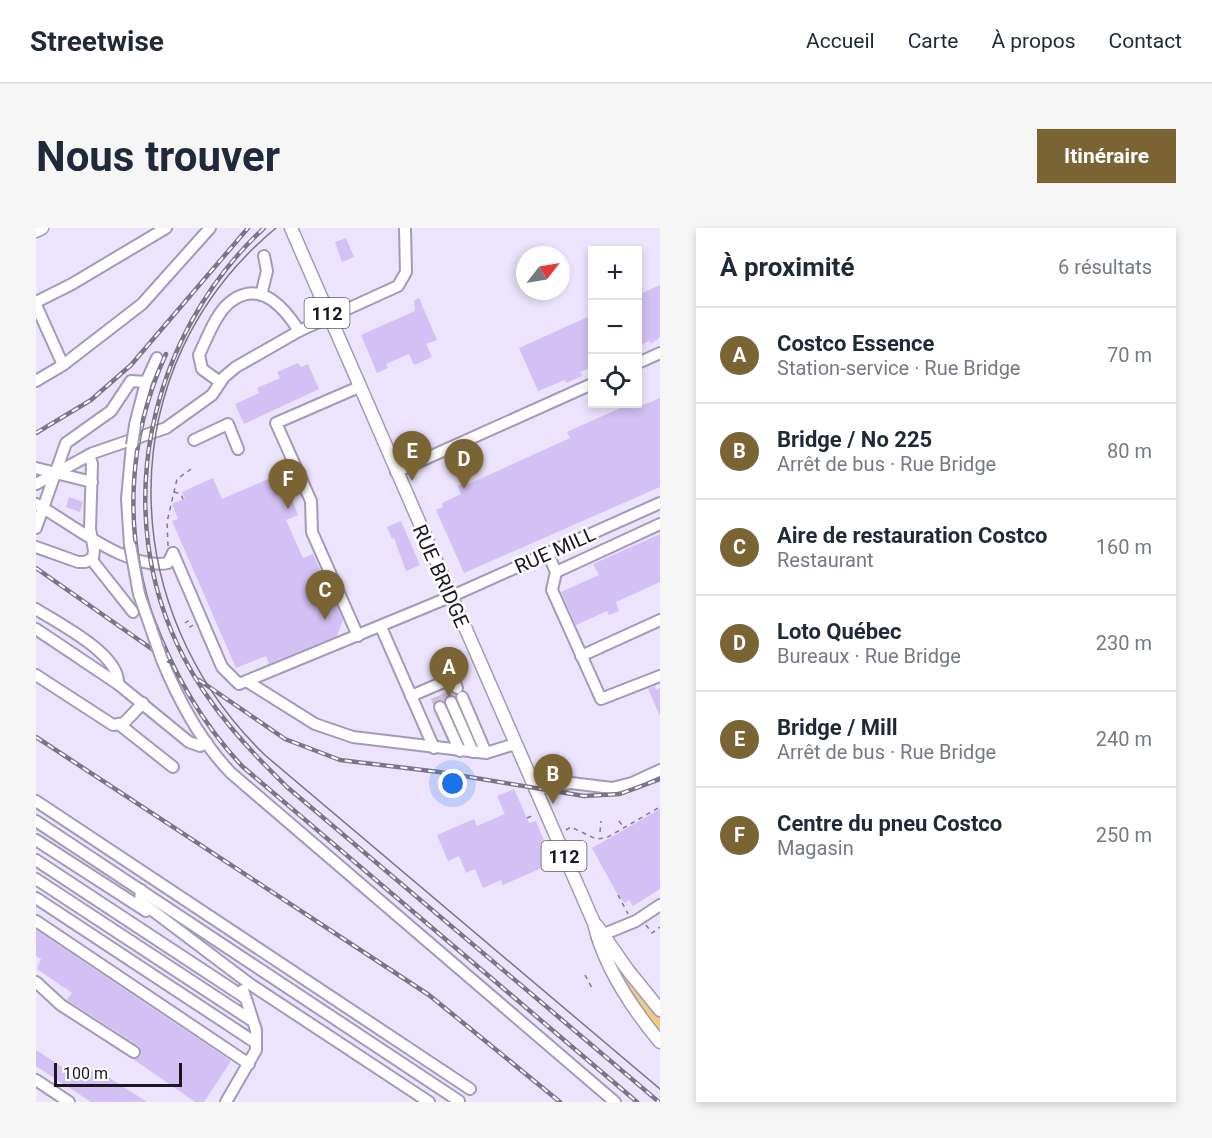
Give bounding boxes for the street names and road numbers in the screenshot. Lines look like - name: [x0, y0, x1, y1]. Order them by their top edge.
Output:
- road number: 112: [304, 298, 350, 328]
- street label: RUE BRIDGE: [408, 521, 474, 631]
- street label: RUE MILL: [511, 521, 599, 578]
- road number: 112: [542, 841, 586, 871]

